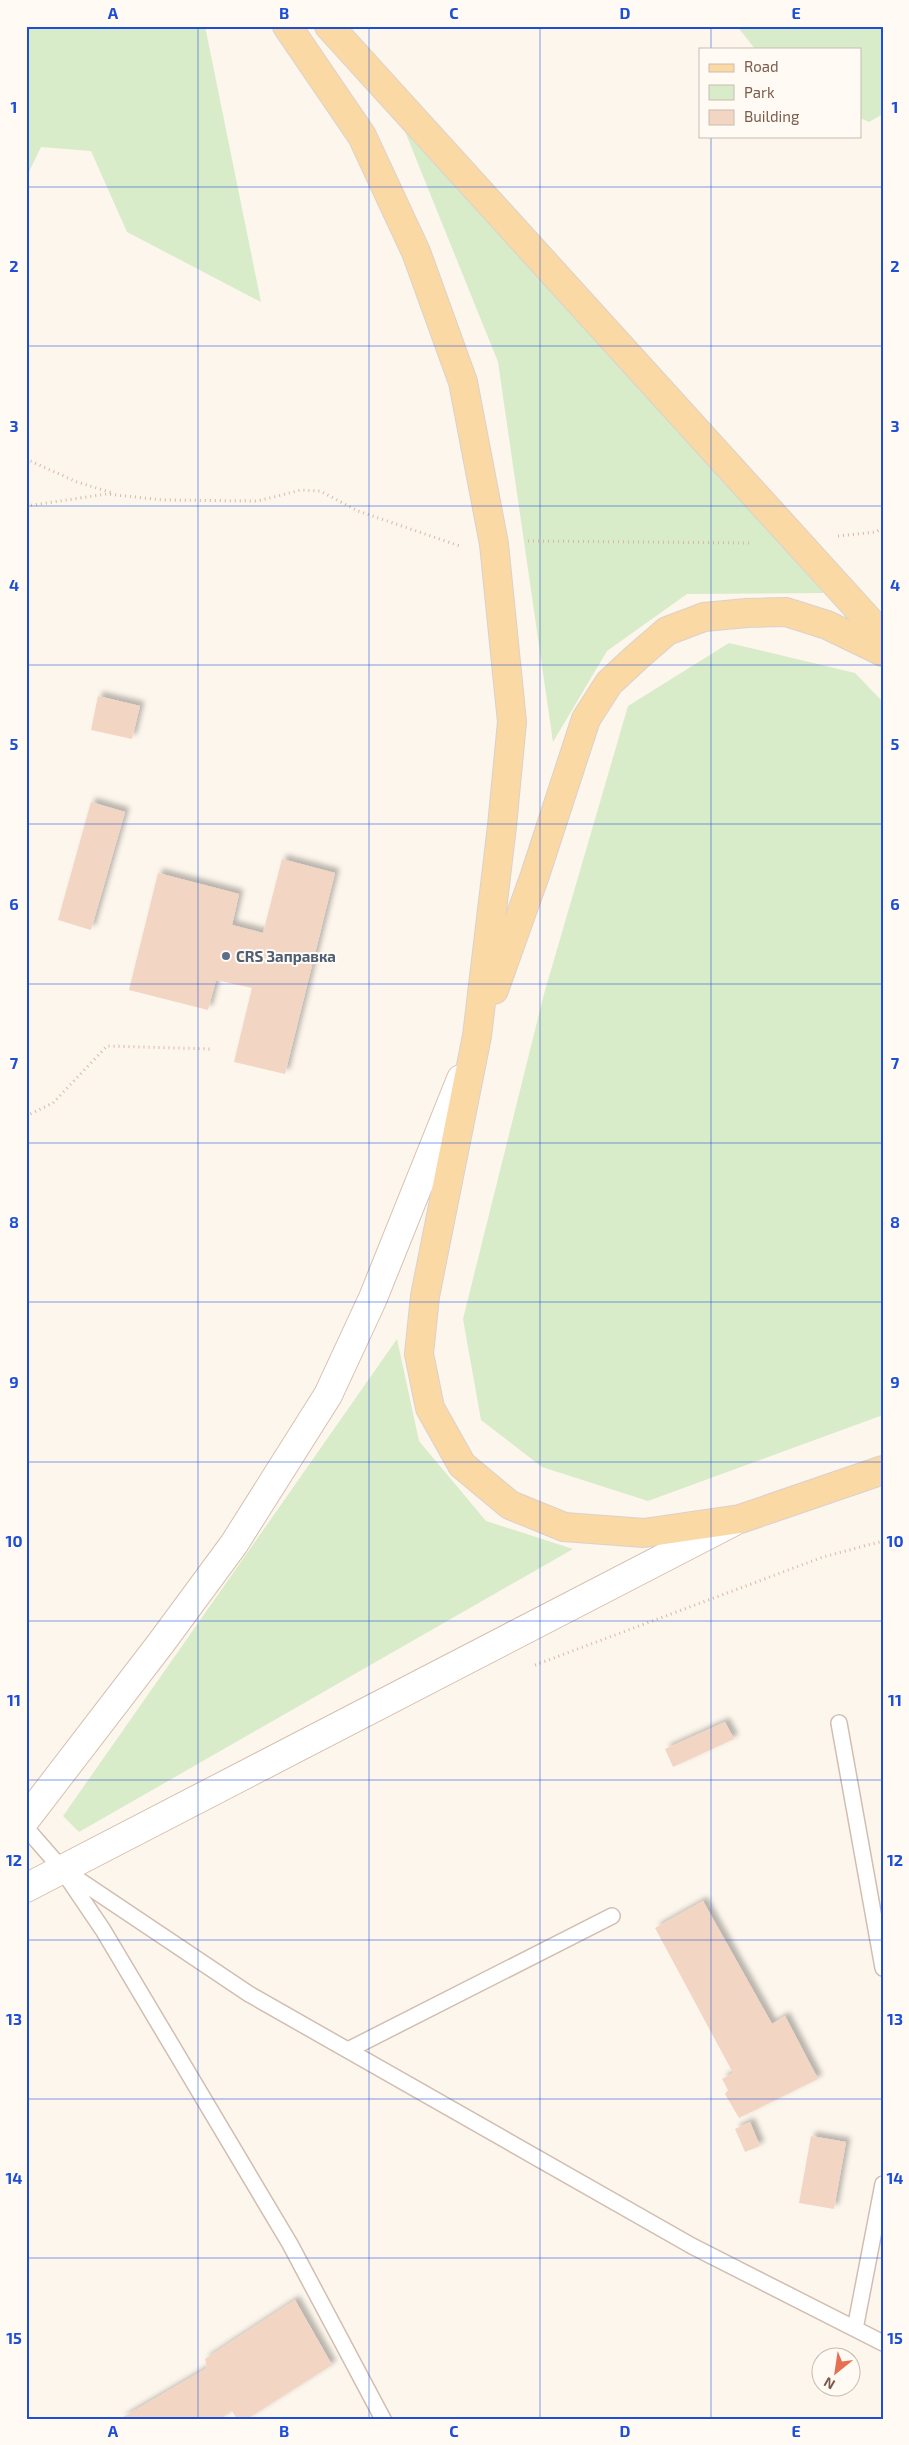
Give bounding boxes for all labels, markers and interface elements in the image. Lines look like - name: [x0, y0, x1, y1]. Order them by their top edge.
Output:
- text: A: [108, 3, 119, 22]
- text: B: [279, 3, 289, 22]
- text: C: [449, 3, 459, 22]
- text: D: [620, 3, 631, 22]
- text: E: [791, 3, 801, 22]
- legend: [699, 48, 862, 138]
- text: Road: [744, 57, 779, 75]
- text: Park: [744, 83, 775, 101]
- text: 1: [11, 97, 17, 116]
- text: 1: [892, 97, 898, 116]
- text: Building: [744, 107, 800, 125]
- text: 2: [9, 256, 19, 275]
- text: 2: [890, 256, 900, 275]
- text: 3: [9, 416, 19, 435]
- text: 3: [890, 416, 900, 435]
- text: 4: [9, 575, 19, 594]
- text: 4: [890, 575, 900, 594]
- text: 5: [10, 734, 19, 753]
- text: 5: [891, 734, 900, 753]
- text: 6: [9, 894, 19, 913]
- text: 6: [890, 894, 900, 913]
- place label: CRS Заправка: [236, 947, 336, 965]
- marker: CRS Заправка: [220, 950, 232, 962]
- text: 7: [10, 1053, 19, 1072]
- text: 7: [891, 1053, 900, 1072]
- text: 8: [9, 1212, 19, 1231]
- text: 8: [890, 1212, 900, 1231]
- text: 9: [9, 1372, 19, 1391]
- text: 9: [890, 1372, 900, 1391]
- text: 10: [5, 1531, 23, 1550]
- text: 10: [886, 1531, 904, 1550]
- text: 11: [7, 1690, 21, 1709]
- text: 11: [888, 1690, 902, 1709]
- text: 12: [6, 1850, 22, 1869]
- text: 12: [887, 1850, 903, 1869]
- text: 13: [6, 2009, 22, 2028]
- text: 13: [887, 2009, 903, 2028]
- text: 14: [5, 2168, 23, 2187]
- text: 14: [886, 2168, 904, 2187]
- text: 15: [6, 2328, 22, 2347]
- text: 15: [887, 2328, 903, 2347]
- north arrow: [812, 2348, 862, 2398]
- text: N: [821, 2374, 838, 2394]
- text: A: [108, 2421, 119, 2440]
- text: B: [279, 2421, 289, 2440]
- text: C: [449, 2421, 459, 2440]
- text: D: [620, 2421, 631, 2440]
- text: E: [791, 2421, 801, 2440]

